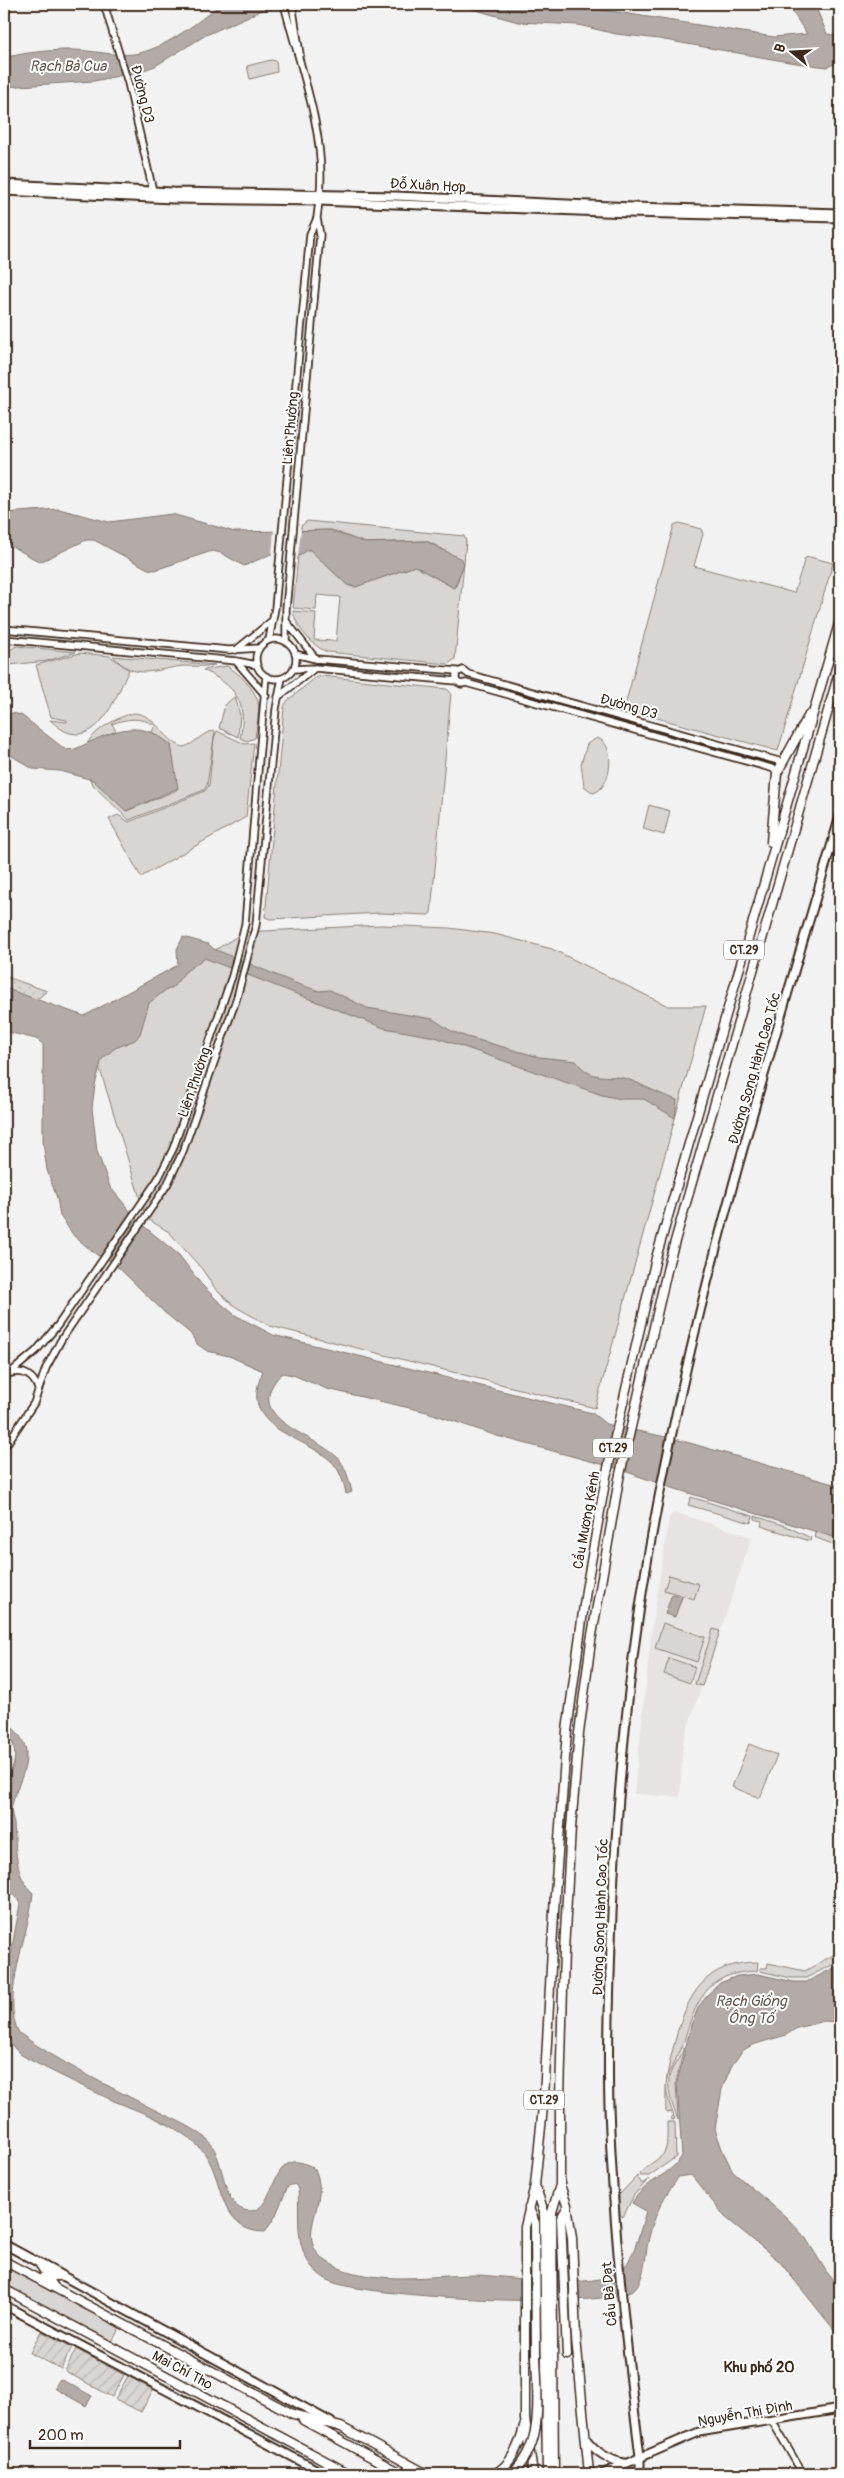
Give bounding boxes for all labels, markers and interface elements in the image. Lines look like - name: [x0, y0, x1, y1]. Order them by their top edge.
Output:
- north arrow: [766, 28, 816, 78]
- text: B: [771, 42, 789, 55]
- water label: Rạch Bà Cua: [30, 57, 107, 76]
- street label: Đường D3: [127, 63, 158, 125]
- street label: Đỗ Xuân Hợp: [390, 174, 467, 196]
- street label: Liên Phường: [279, 391, 302, 465]
- street label: Đường D3: [598, 690, 660, 723]
- road number: CT.29: [724, 940, 764, 960]
- street label: Đường Song Hành Cao Tốc: [724, 990, 784, 1146]
- street label: Liên Phường: [175, 1045, 214, 1120]
- road number: CT.29: [593, 1439, 633, 1458]
- street label: Cầu Mương Kênh: [568, 1469, 603, 1570]
- street label: Đường Song Hành Cao Tốc: [588, 1838, 612, 1996]
- water label: Rạch Giồng Ông Tố: [716, 1992, 788, 2028]
- road number: CT.29: [524, 2090, 564, 2110]
- street label: Cầu Bà Dạt: [596, 2261, 621, 2327]
- street label: Mai Chí Thọ: [149, 2347, 216, 2394]
- district label: Khu phố 20: [723, 2358, 795, 2377]
- street label: Nguyễn Thị Định: [696, 2396, 794, 2430]
- scale bar: [30, 2418, 180, 2450]
- text: 200 m: [38, 2426, 83, 2445]

